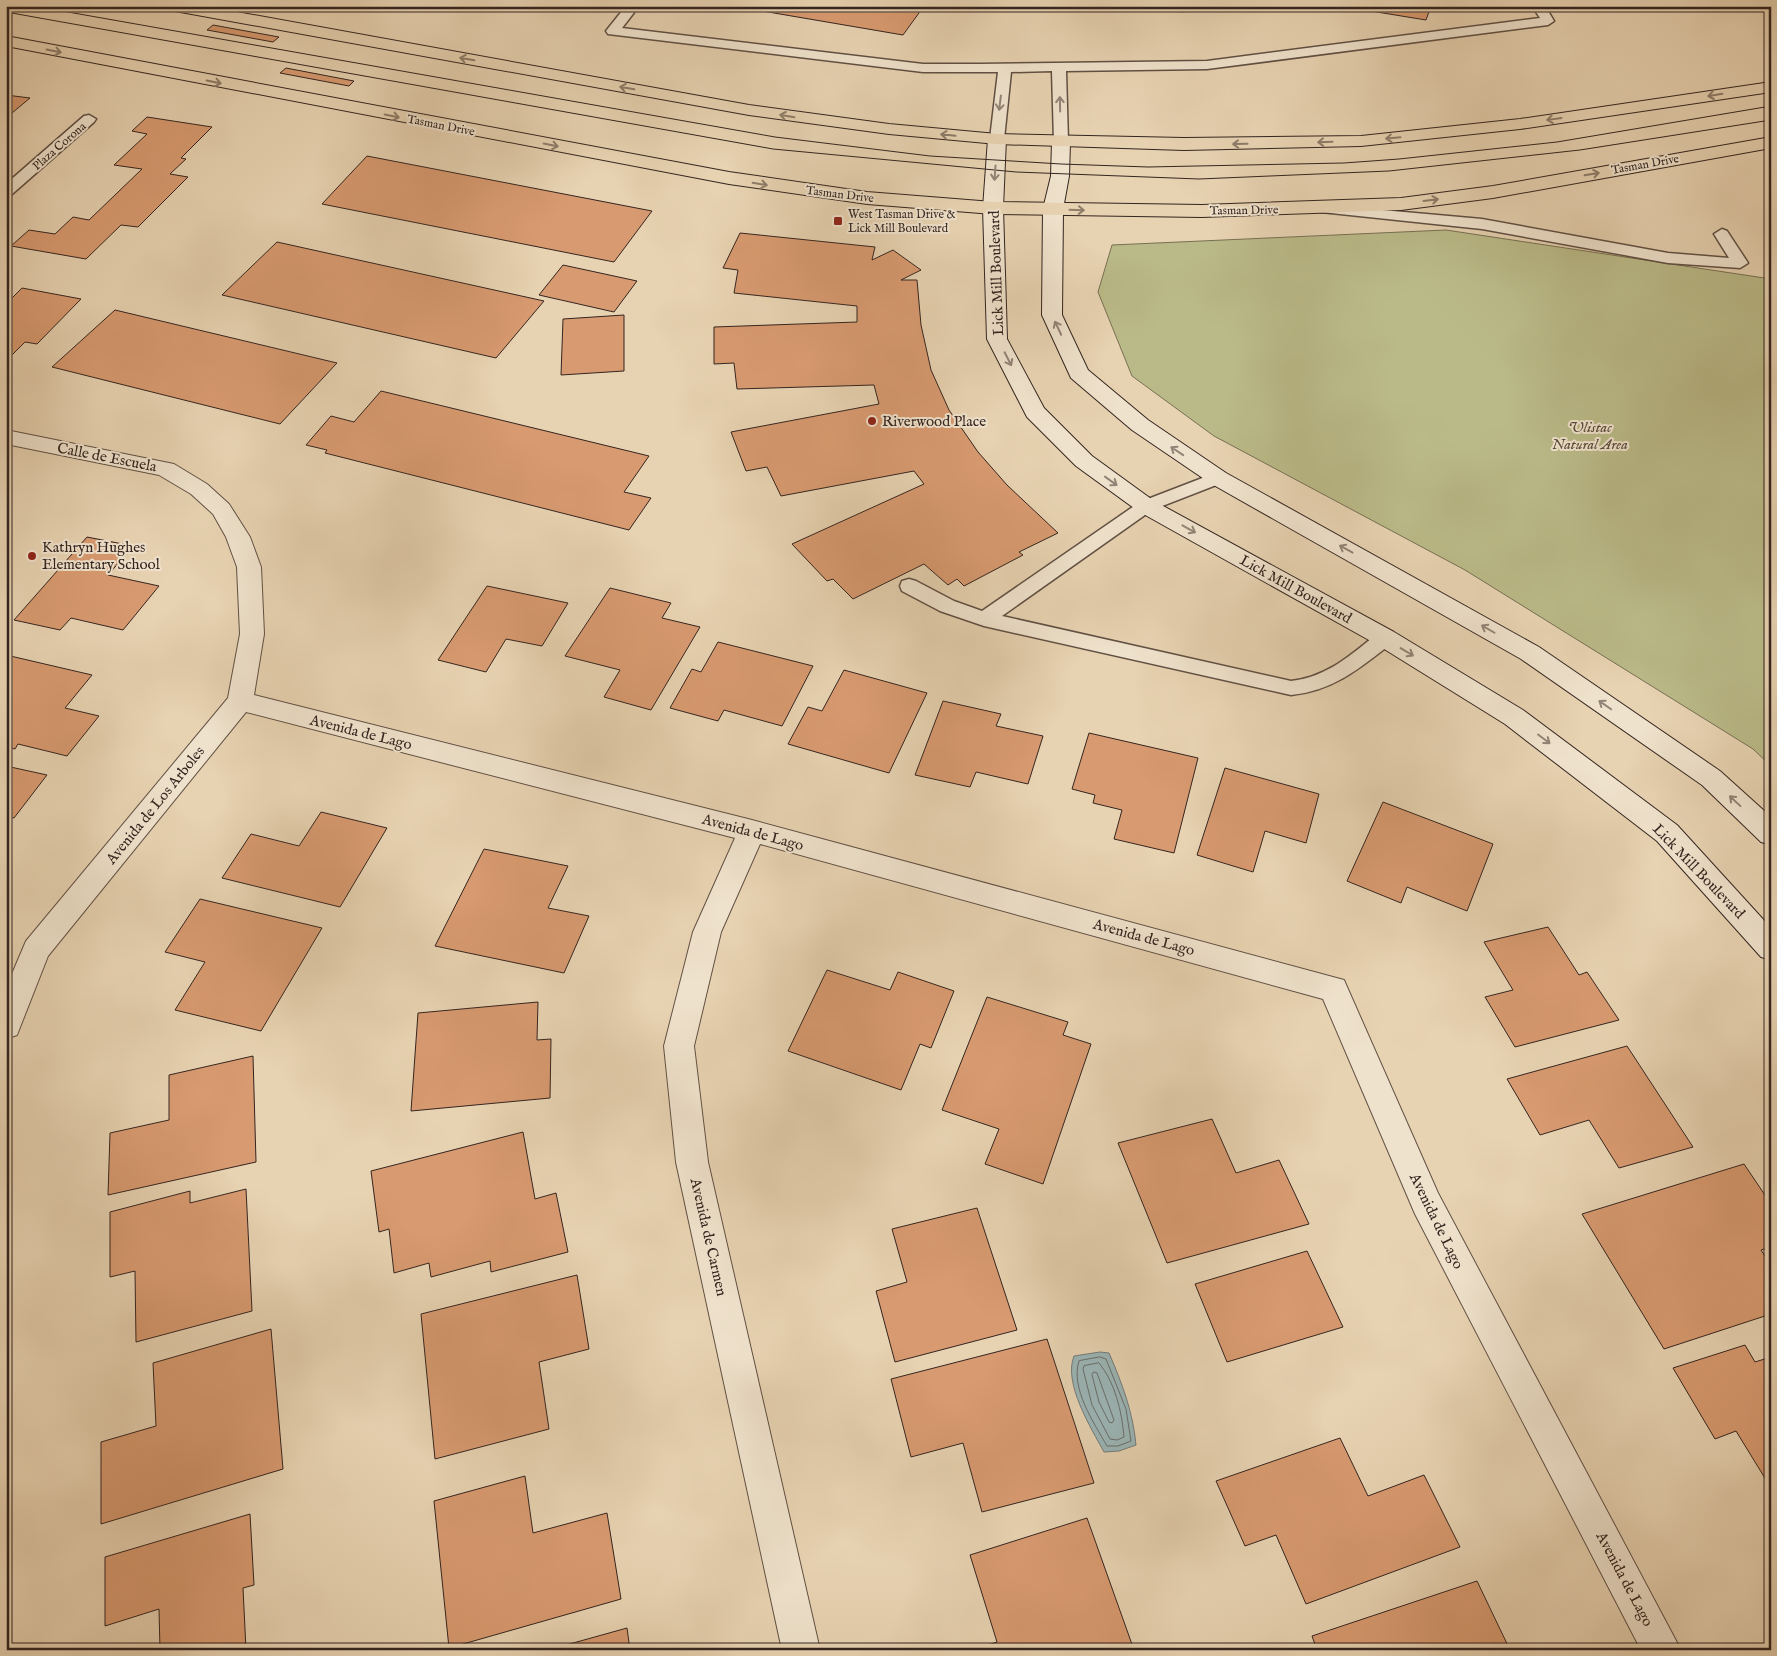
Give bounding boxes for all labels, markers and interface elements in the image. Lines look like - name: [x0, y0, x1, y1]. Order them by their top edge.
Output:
- one-way arrow: [46, 46, 62, 56]
- one-way arrow: [459, 54, 475, 63]
- one-way arrow: [205, 77, 221, 87]
- one-way arrow: [619, 82, 635, 92]
- one-way arrow: [1708, 91, 1724, 101]
- one-way arrow: [995, 95, 1005, 111]
- one-way arrow: [1055, 96, 1065, 112]
- one-way arrow: [779, 110, 795, 120]
- one-way arrow: [383, 111, 399, 121]
- street label: Tasman Drive: [406, 112, 477, 139]
- one-way arrow: [1547, 114, 1563, 124]
- street label: Plaza Corona: [29, 118, 90, 174]
- one-way arrow: [940, 130, 956, 139]
- one-way arrow: [1385, 133, 1401, 142]
- one-way arrow: [1317, 137, 1333, 146]
- one-way arrow: [1232, 139, 1248, 148]
- one-way arrow: [543, 141, 559, 151]
- street label: Tasman Drive: [1610, 151, 1681, 178]
- one-way arrow: [991, 165, 1000, 181]
- one-way arrow: [1583, 168, 1599, 178]
- one-way arrow: [752, 179, 768, 189]
- street label: Tasman Drive: [805, 183, 875, 206]
- one-way arrow: [1423, 195, 1439, 205]
- street label: Tasman Drive: [1210, 202, 1279, 219]
- one-way arrow: [1068, 205, 1085, 215]
- place label: West Tasman Drive & Lick Mill Boulevard: [848, 207, 956, 236]
- street label: Lick Mill Boulevard: [985, 209, 1008, 336]
- marker: West Tasman Drive & Lick Mill Boulevard: [832, 215, 844, 227]
- one-way arrow: [1053, 321, 1063, 336]
- one-way arrow: [1004, 351, 1013, 366]
- place label: Riverwood Place: [882, 412, 986, 431]
- marker: Riverwood Place: [866, 415, 878, 427]
- park label: Ulistac Natural Area: [1552, 418, 1628, 454]
- street label: Calle de Escuela: [56, 439, 159, 477]
- one-way arrow: [1171, 446, 1185, 456]
- one-way arrow: [1104, 475, 1117, 486]
- one-way arrow: [1181, 525, 1196, 535]
- place label: Kathryn Hughes Elementary School: [42, 538, 161, 574]
- one-way arrow: [1339, 544, 1353, 554]
- marker: Kathryn Hughes Elementary School: [26, 550, 38, 562]
- street label: Lick Mill Boulevard: [1236, 551, 1356, 629]
- one-way arrow: [1481, 623, 1495, 633]
- one-way arrow: [1400, 647, 1414, 657]
- one-way arrow: [1598, 700, 1612, 710]
- street label: Avenida de Lago: [307, 710, 414, 754]
- one-way arrow: [1537, 734, 1551, 744]
- street label: Avenida de Los Arboles: [101, 742, 209, 869]
- one-way arrow: [1729, 795, 1741, 807]
- street label: Avenida de Lago: [699, 810, 806, 855]
- street label: Lick Mill Boulevard: [1648, 820, 1750, 924]
- street label: Avenida de Lago: [1090, 915, 1197, 960]
- street label: Avenida de Lago: [1405, 1169, 1468, 1272]
- street label: Avenida de Carmen: [686, 1175, 731, 1298]
- street label: Avenida de Lago: [1591, 1528, 1657, 1630]

